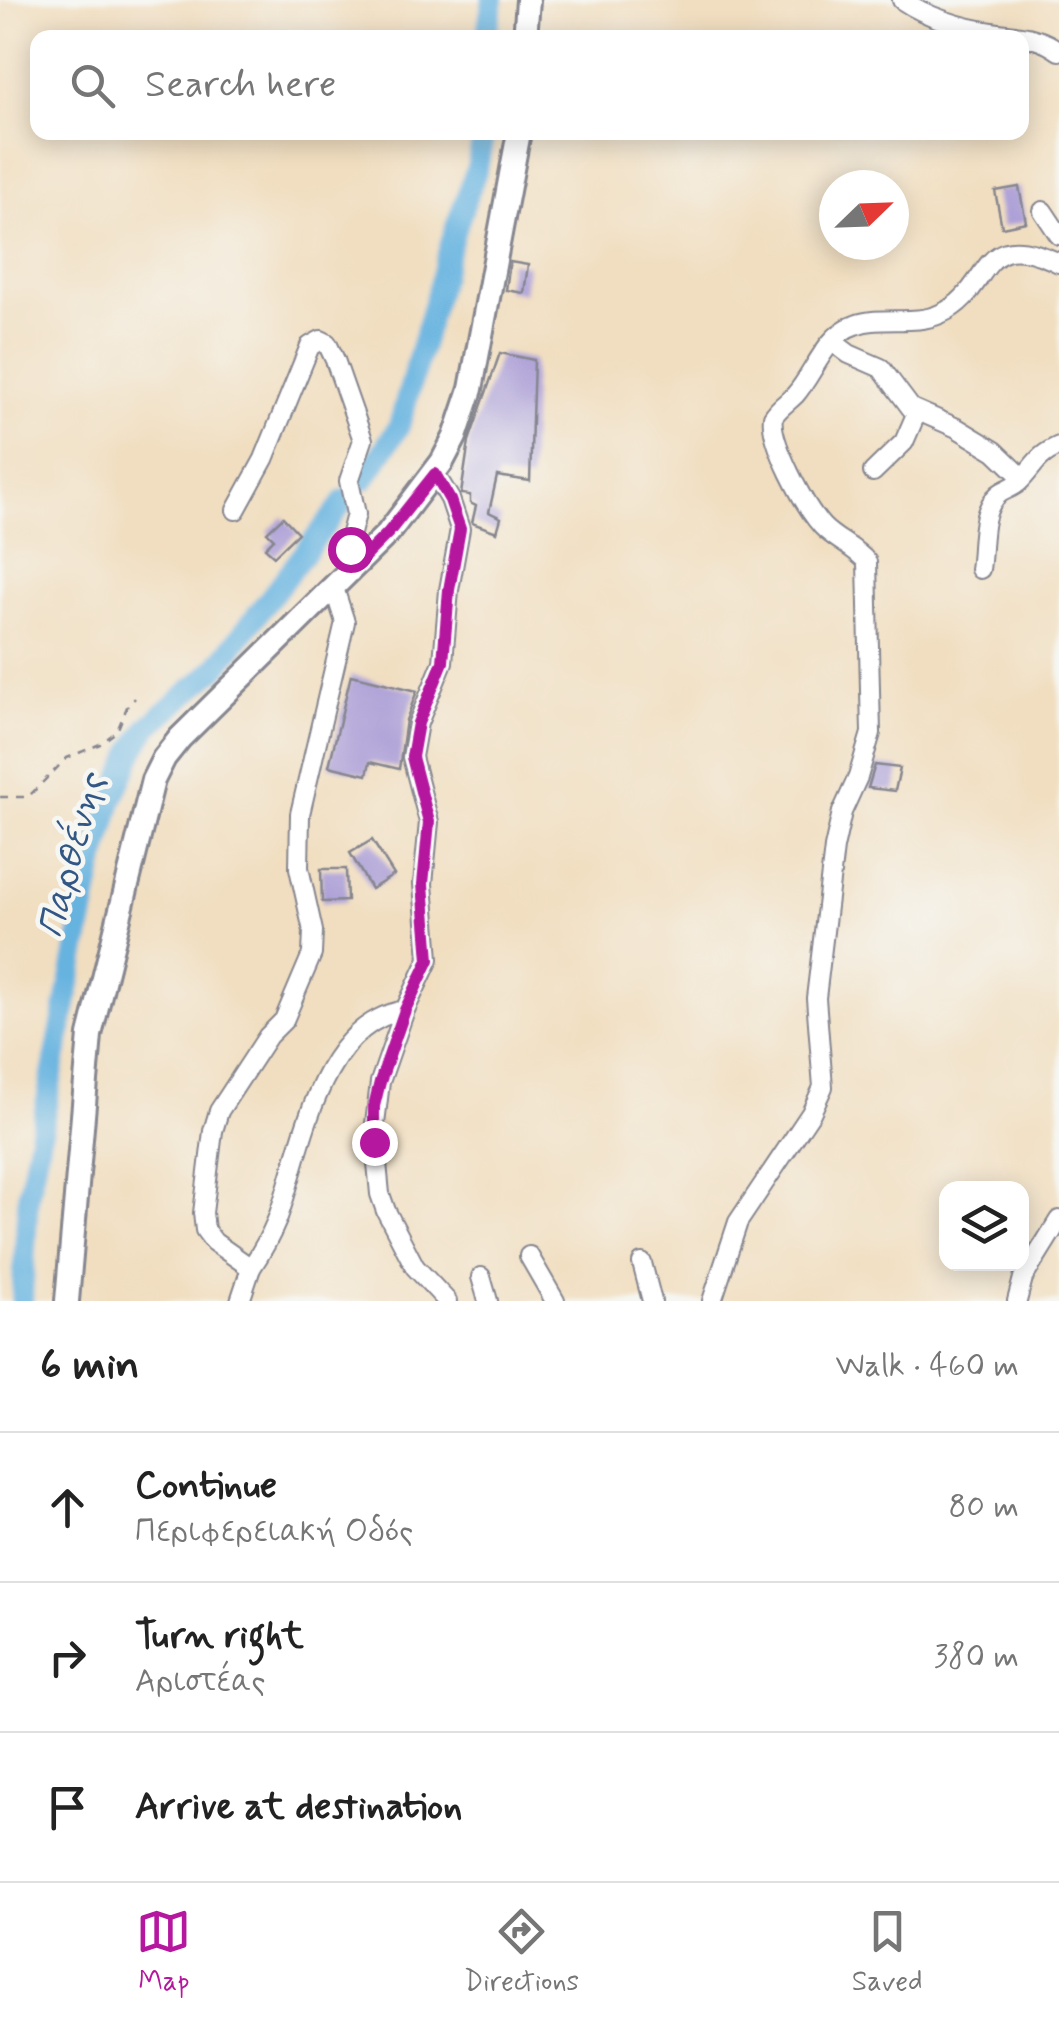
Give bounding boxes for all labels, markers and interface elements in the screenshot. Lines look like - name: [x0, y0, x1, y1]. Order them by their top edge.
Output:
- search box: [30, 30, 1029, 140]
- icon: search: [65, 58, 120, 113]
- text: Search here: [145, 61, 336, 110]
- north arrow: [819, 170, 909, 260]
- route start: [328, 527, 374, 573]
- water label: Παρθένης: [26, 766, 118, 943]
- route end: [352, 1120, 398, 1166]
- map controls: [939, 1181, 1029, 1271]
- button: layers: [939, 1181, 1029, 1271]
- text: 6 min: [40, 1339, 139, 1394]
- text: Walk · 460 m: [836, 1345, 1019, 1387]
- text: Continue: [135, 1462, 277, 1511]
- icon: ahead: [40, 1480, 95, 1535]
- text: 80 m: [949, 1486, 1019, 1528]
- text: Περιφερειακή Οδός: [135, 1511, 413, 1553]
- text: Turn right: [135, 1612, 304, 1661]
- icon: right: [40, 1630, 95, 1685]
- text: 380 m: [934, 1636, 1019, 1678]
- text: Αριστέας: [135, 1661, 266, 1703]
- icon: arrive: [40, 1780, 95, 1835]
- text: Arrive at destination: [135, 1783, 462, 1832]
- tab: Map: [136, 1904, 191, 2001]
- tab: Directions: [464, 1904, 579, 2001]
- tab: Saved: [852, 1904, 923, 2001]

